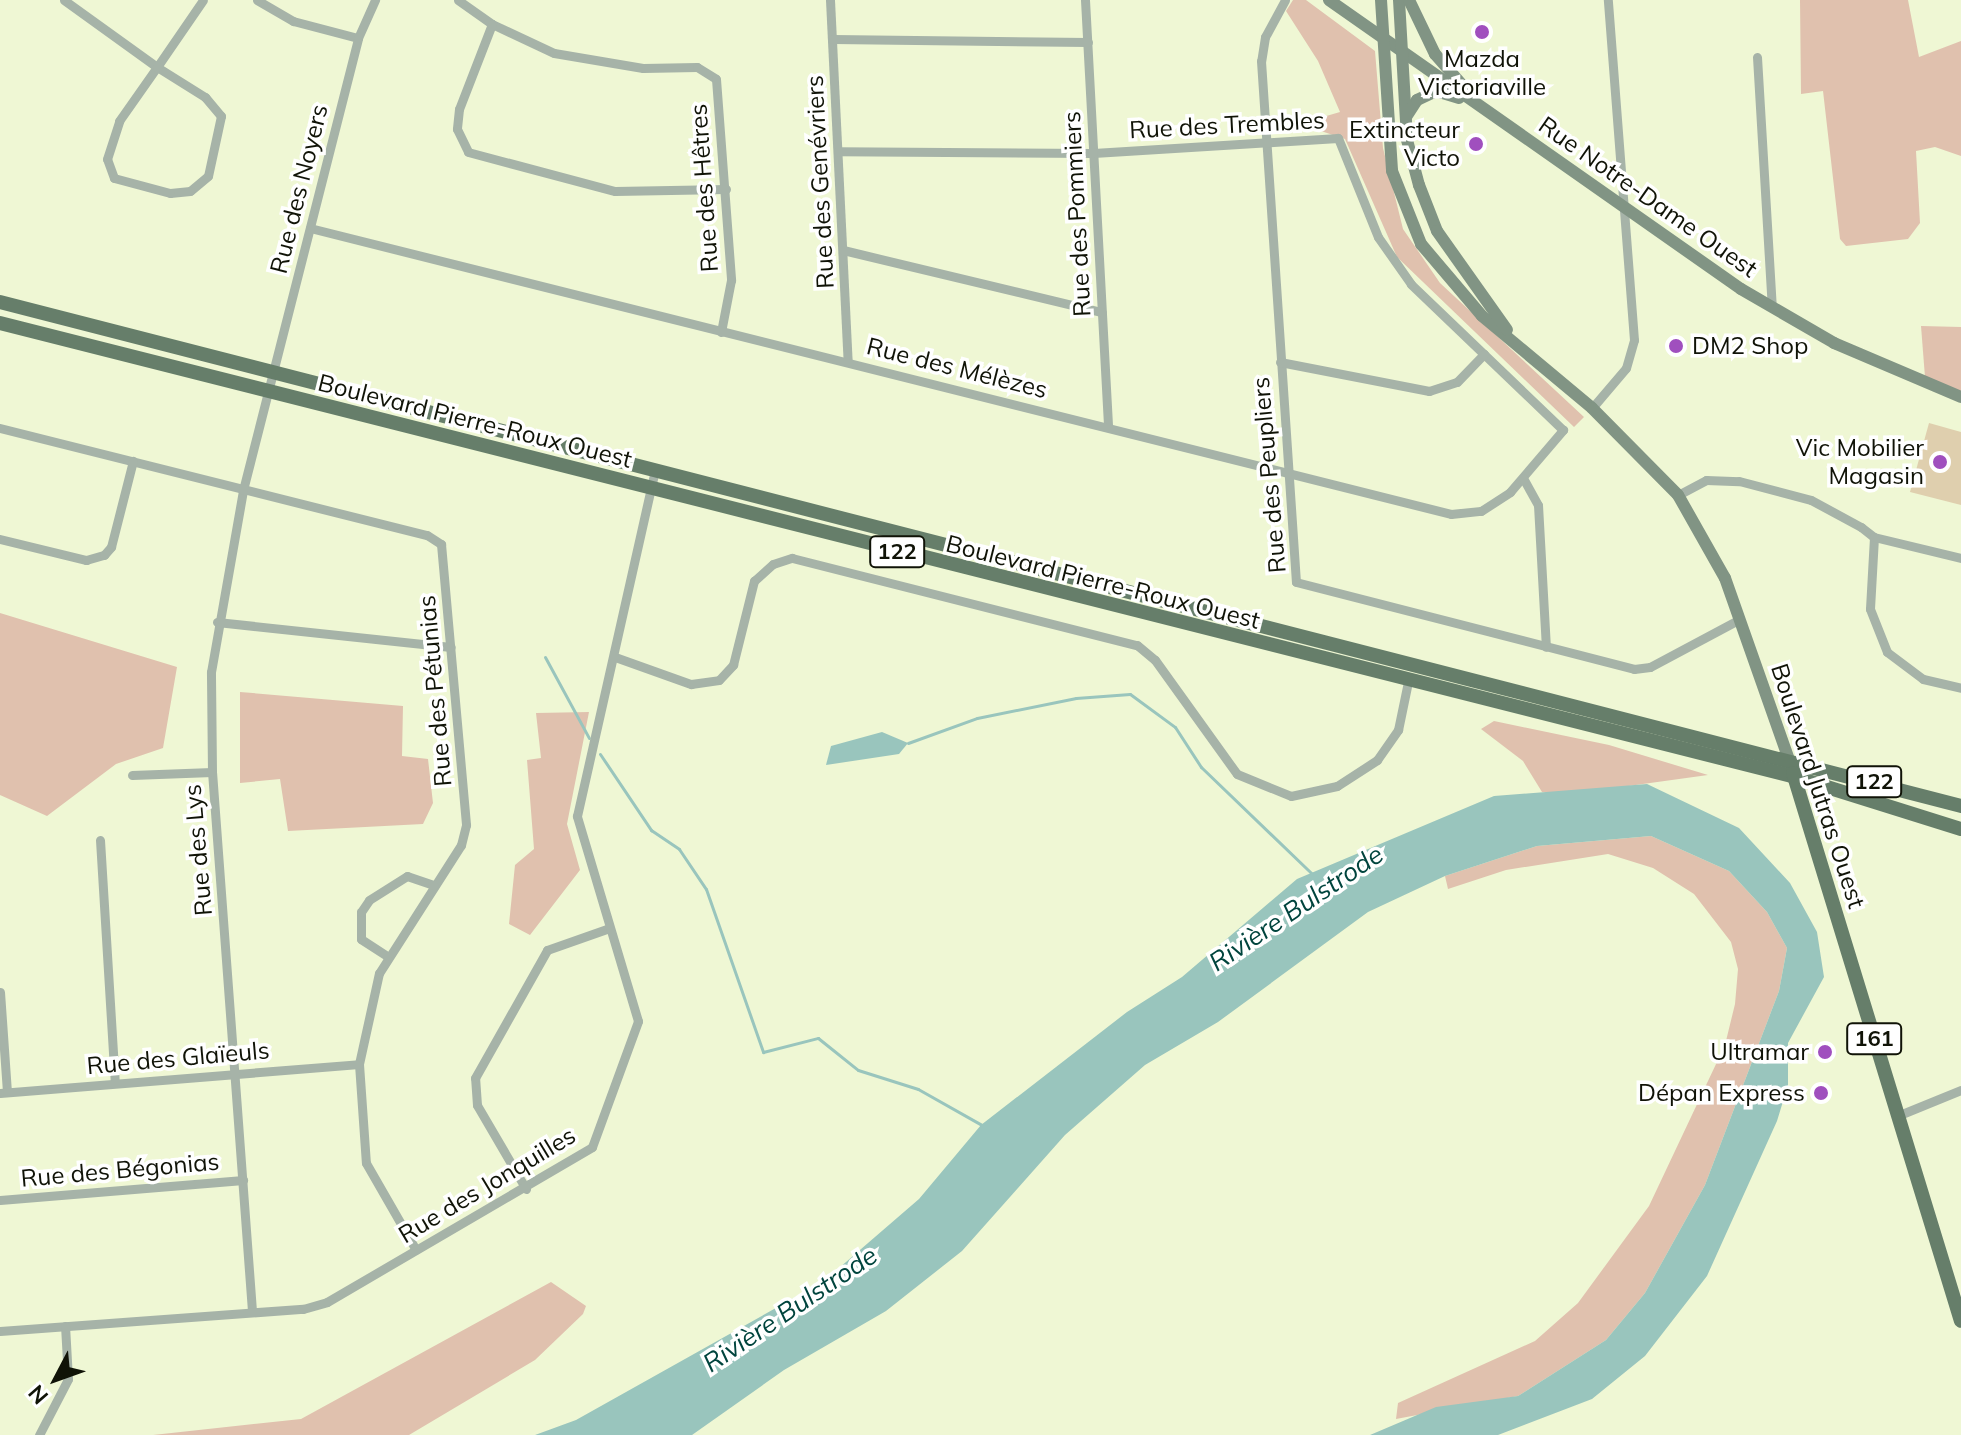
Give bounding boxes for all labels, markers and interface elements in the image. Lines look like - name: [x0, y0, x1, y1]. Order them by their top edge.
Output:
- marker: Mazda Victoriaville: [1473, 23, 1491, 41]
- place label: Mazda Victoriaville: [1418, 45, 1546, 101]
- street label: Rue des Genévriers: [800, 75, 840, 289]
- street label: Rue des Noyers: [264, 102, 334, 276]
- street label: Rue des Hêtres: [684, 103, 724, 273]
- street label: Rue des Trembles: [1128, 105, 1326, 145]
- street label: Rue des Pommiers: [1057, 111, 1097, 317]
- street label: Rue Notre-Dame Ouest: [1533, 111, 1763, 283]
- place label: Extincteur Victo: [1349, 116, 1460, 172]
- marker: Extincteur Victo: [1467, 135, 1485, 153]
- street label: Rue des Mélèzes: [864, 332, 1050, 404]
- place label: DM2 Shop: [1692, 332, 1808, 360]
- marker: DM2 Shop: [1667, 337, 1685, 355]
- street label: Boulevard Pierre-Roux Ouest: [315, 368, 635, 474]
- street label: Rue des Peupliers: [1246, 376, 1292, 574]
- place label: Vic Mobilier Magasin: [1796, 434, 1924, 490]
- marker: Vic Mobilier Magasin: [1931, 453, 1949, 471]
- street label: Boulevard Pierre-Roux Ouest: [943, 529, 1263, 635]
- road number: 122: [869, 534, 925, 570]
- street label: Rue des Pétunias: [412, 594, 458, 788]
- street label: Boulevard Jutras Ouest: [1765, 660, 1871, 912]
- road number: 122: [1846, 764, 1902, 800]
- street label: Rue des Lys: [178, 783, 218, 917]
- water label: Rivière Bulstrode: [1203, 838, 1389, 978]
- road number: 161: [1846, 1021, 1902, 1057]
- street label: Rue des Glaïeuls: [85, 1036, 271, 1080]
- place label: Ultramar: [1710, 1038, 1809, 1066]
- marker: Ultramar: [1816, 1043, 1834, 1061]
- place label: Dépan Express: [1638, 1079, 1805, 1107]
- marker: Dépan Express: [1812, 1084, 1830, 1102]
- street label: Rue des Jonquilles: [393, 1121, 581, 1249]
- street label: Rue des Bégonias: [20, 1147, 220, 1193]
- water label: Rivière Bulstrode: [697, 1239, 883, 1379]
- north arrow: [16, 1339, 96, 1419]
- text: N: [22, 1379, 54, 1410]

